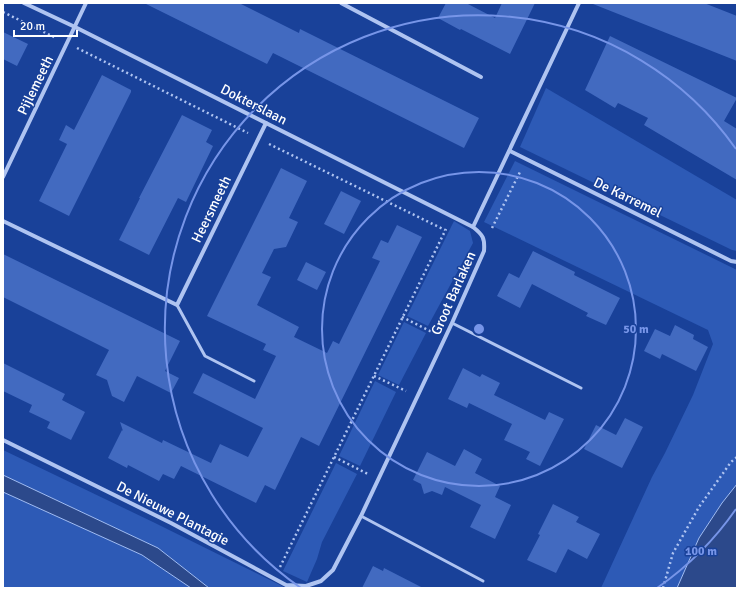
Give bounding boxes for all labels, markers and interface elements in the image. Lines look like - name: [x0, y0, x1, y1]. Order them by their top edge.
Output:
- scale bar: [14, 12, 77, 38]
- text: 20 m: [20, 19, 45, 34]
- street label: Pijlemeeth: [14, 53, 57, 118]
- street label: Dokterslaan: [218, 80, 290, 128]
- street label: Heersmeeth: [188, 173, 235, 245]
- street label: De Karremel: [591, 174, 665, 221]
- street label: Groot Barlaken: [427, 249, 479, 338]
- centre of rings: [472, 322, 486, 336]
- text: 50 m: [623, 322, 649, 337]
- street label: De Nieuwe Plantagie: [114, 478, 232, 549]
- text: 100 m: [685, 544, 717, 559]

